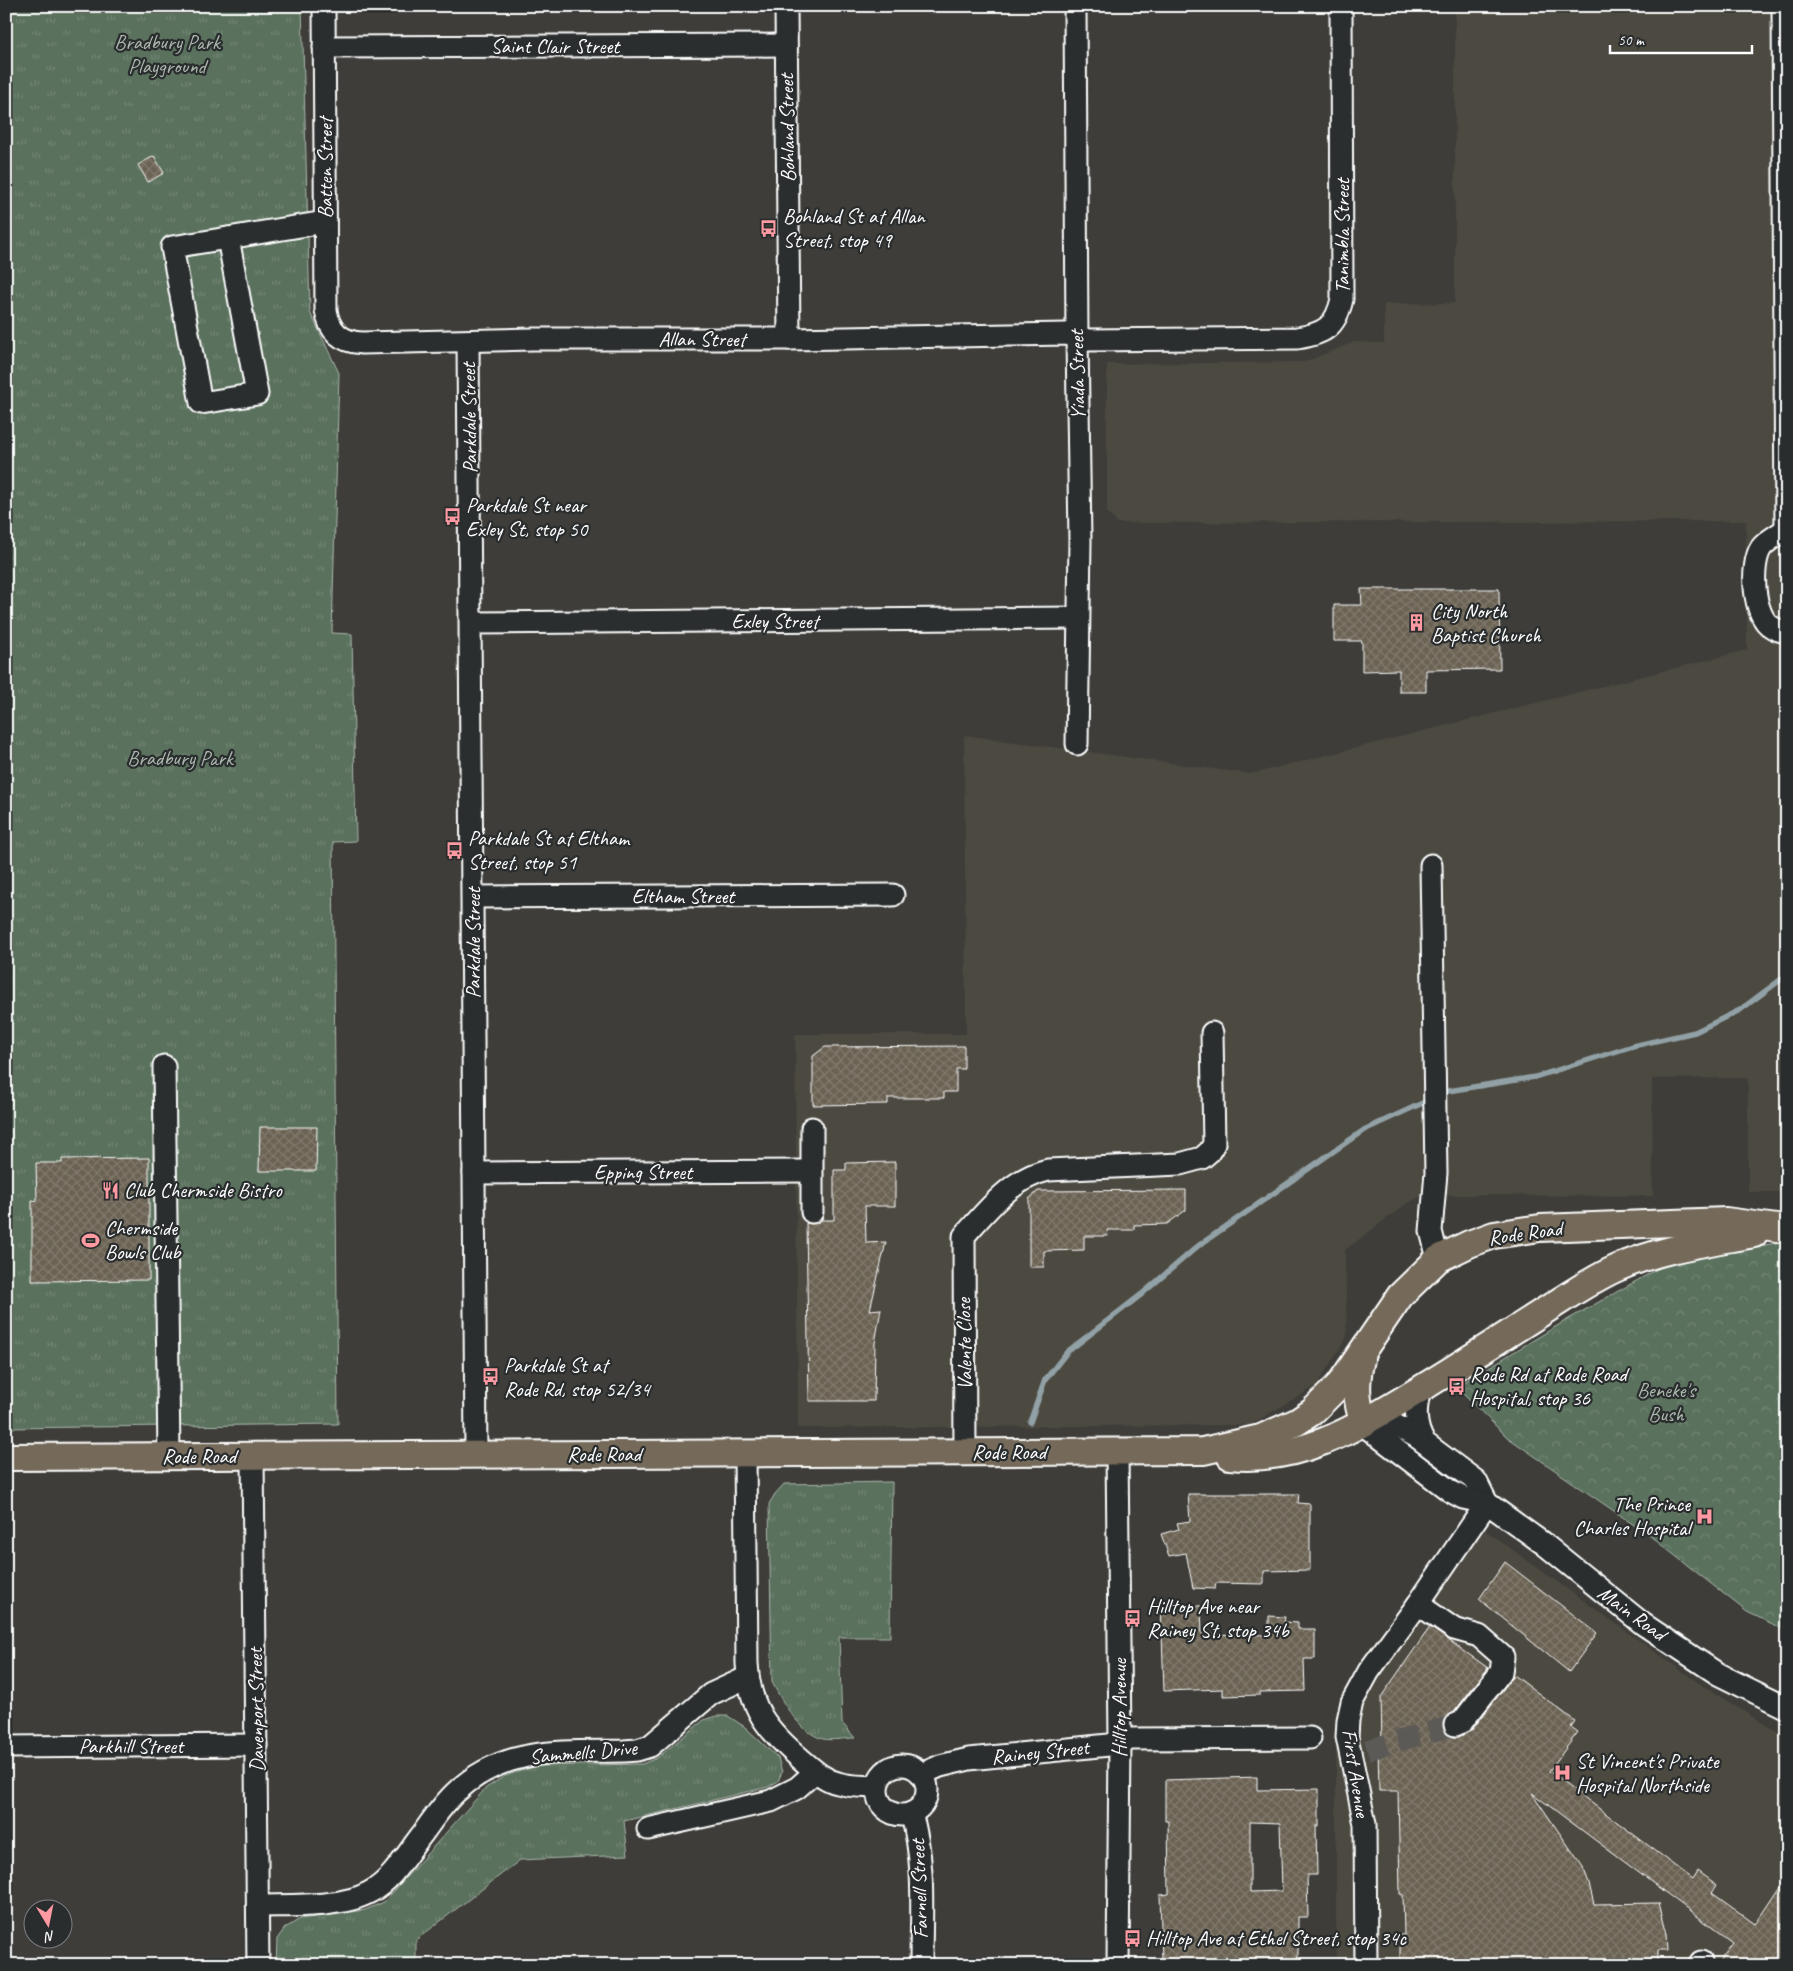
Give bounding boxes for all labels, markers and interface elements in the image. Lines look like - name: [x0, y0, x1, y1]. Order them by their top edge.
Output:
- scale bar: [1610, 22, 1753, 54]
- park label: Bradbury Park Playground: [114, 29, 222, 79]
- text: 50 m: [1618, 31, 1645, 50]
- street label: Saint Clair Street: [491, 33, 621, 59]
- street label: Bohland Street: [773, 72, 801, 182]
- street label: Batten Street: [312, 114, 338, 219]
- street label: Tanimbla Street: [1329, 177, 1355, 293]
- place label: Bohland St at Allan Street, stop 49: [783, 203, 926, 253]
- bus stop icon: Bohland St at Allan Street, stop 49: [759, 218, 779, 238]
- street label: Allan Street: [658, 326, 749, 352]
- street label: Yiada Street: [1063, 328, 1091, 420]
- street label: Parkdale Street: [455, 360, 483, 474]
- place label: Parkdale St near Exley St, stop 50: [466, 492, 589, 542]
- bus stop icon: Parkdale St near Exley St, stop 50: [442, 507, 462, 527]
- place label: City North Baptist Church: [1431, 598, 1542, 648]
- street label: Exley Street: [732, 608, 821, 634]
- building icon: City North Baptist Church: [1407, 613, 1427, 633]
- park label: Bradbury Park: [127, 745, 235, 771]
- place label: Parkdale St at Eltham Street, stop 51: [468, 825, 631, 875]
- bus stop icon: Parkdale St at Eltham Street, stop 51: [444, 840, 464, 860]
- street label: Eltham Street: [632, 883, 736, 909]
- street label: Parkdale Street: [460, 886, 486, 998]
- street label: Epping Street: [594, 1159, 694, 1185]
- place label: Club Chermside Bistro: [124, 1177, 283, 1203]
- restaurant icon: Club Chermside Bistro: [100, 1180, 120, 1200]
- street label: Rode Road: [1487, 1214, 1567, 1251]
- place label: Chermside Bowls Club: [105, 1215, 182, 1265]
- sports icon: Chermside Bowls Club: [81, 1230, 101, 1250]
- street label: Valente Close: [950, 1297, 978, 1390]
- place label: Parkdale St at Rode Rd, stop 52/34: [504, 1352, 652, 1402]
- place label: Rode Rd at Rode Road Hospital, stop 36: [1470, 1361, 1631, 1411]
- bus stop icon: Parkdale St at Rode Rd, stop 52/34: [480, 1367, 500, 1387]
- bus stop icon: Rode Rd at Rode Road Hospital, stop 36: [1446, 1376, 1466, 1396]
- park label: Beneke's Bush: [1637, 1377, 1697, 1427]
- street label: Rode Road: [972, 1439, 1050, 1465]
- street label: Rode Road: [567, 1441, 645, 1467]
- street label: Rode Road: [162, 1443, 240, 1469]
- place label: The Prince Charles Hospital: [1574, 1491, 1693, 1541]
- hospital icon: The Prince Charles Hospital: [1694, 1506, 1714, 1526]
- street label: Main Road: [1593, 1580, 1674, 1649]
- place label: Hilltop Ave near Rainey St, stop 34b: [1147, 1593, 1291, 1643]
- bus stop icon: Hilltop Ave near Rainey St, stop 34b: [1123, 1608, 1143, 1628]
- street label: Davenport Street: [242, 1646, 270, 1772]
- street label: Hilltop Avenue: [1106, 1657, 1132, 1757]
- street label: First Avenue: [1336, 1727, 1376, 1820]
- street label: Parkhill Street: [79, 1733, 185, 1759]
- street label: Sammells Drive: [528, 1734, 639, 1770]
- street label: Rainey Street: [990, 1734, 1092, 1770]
- place label: St Vincent's Private Hospital Northside: [1576, 1748, 1720, 1798]
- hospital icon: St Vincent's Private Hospital Northside: [1552, 1763, 1572, 1783]
- street label: Farnell Street: [904, 1837, 934, 1939]
- north arrow: [22, 1898, 72, 1948]
- place label: Hilltop Ave at Ethel Street, stop 34c: [1146, 1925, 1408, 1951]
- text: N: [42, 1927, 56, 1946]
- bus stop icon: Hilltop Ave at Ethel Street, stop 34c: [1122, 1928, 1142, 1948]

